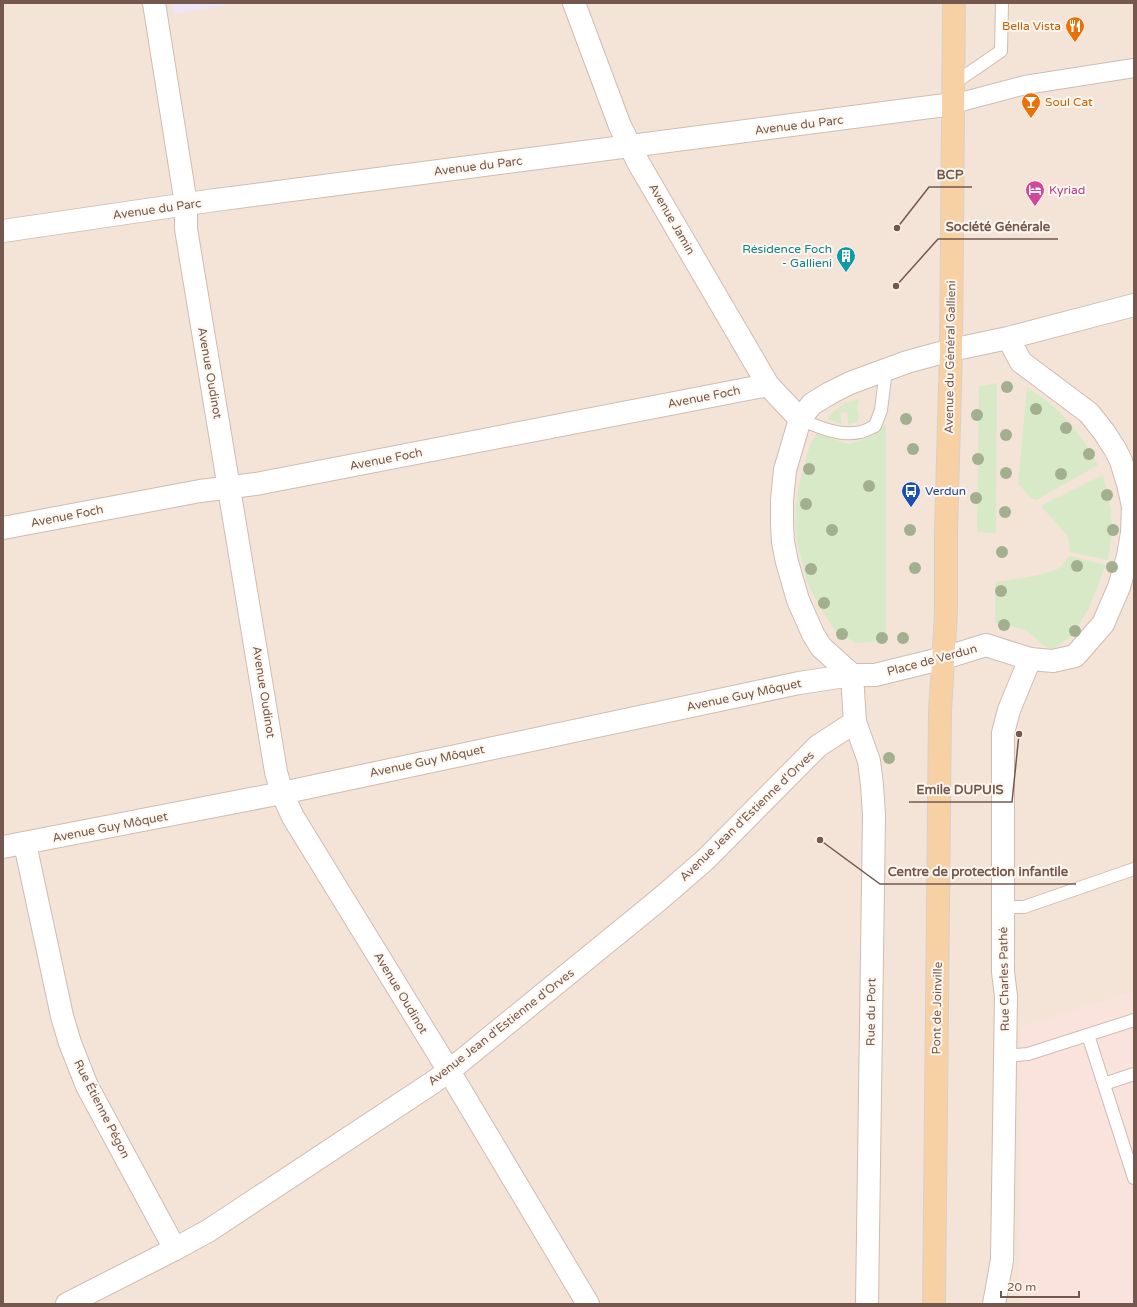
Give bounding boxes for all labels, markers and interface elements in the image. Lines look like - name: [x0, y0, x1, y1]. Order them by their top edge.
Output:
- restaurant icon: Bella Vista: [1064, 15, 1086, 43]
- place label: Bella Vista: [1002, 19, 1061, 33]
- bar icon: Soul Cat: [1020, 91, 1042, 119]
- place label: Soul Cat: [1045, 95, 1093, 109]
- street label: Avenue du Parc: [754, 113, 844, 137]
- street label: Avenue du Parc: [433, 154, 523, 178]
- callout: BCP: [929, 162, 972, 187]
- text: BCP: [937, 167, 964, 183]
- hotel icon: Kyriad: [1024, 179, 1046, 207]
- street label: Avenue Jamin: [646, 181, 698, 257]
- place label: Kyriad: [1049, 183, 1085, 197]
- street label: Avenue du Parc: [112, 196, 202, 222]
- callout: Société Générale: [938, 214, 1058, 239]
- text: Société Générale: [946, 219, 1051, 235]
- place label: Résidence Foch - Gallieni: [742, 242, 832, 270]
- building icon: Résidence Foch - Gallieni: [835, 245, 857, 273]
- street label: Avenue du Général Gallieni: [942, 280, 958, 434]
- street label: Avenue Oudinot: [195, 326, 225, 420]
- street label: Avenue Foch: [666, 383, 742, 411]
- street label: Avenue Foch: [348, 445, 424, 473]
- bus stop icon: Verdun: [900, 480, 922, 508]
- place label: Verdun: [925, 484, 966, 498]
- street label: Avenue Foch: [29, 502, 105, 530]
- street label: Place de Verdun: [885, 641, 979, 679]
- street label: Avenue Oudinot: [250, 645, 278, 739]
- street label: Avenue Guy Môquet: [685, 676, 803, 714]
- street label: Avenue Guy Môquet: [368, 742, 486, 780]
- street label: Avenue Jean d'Estienne d'Orves: [677, 748, 817, 884]
- callout: Emile DUPUIS: [909, 777, 1012, 802]
- text: Emile DUPUIS: [916, 782, 1004, 798]
- street label: Avenue Guy Môquet: [51, 809, 169, 845]
- callout: Centre de protection infantile: [880, 859, 1076, 884]
- text: Centre de protection infantile: [888, 864, 1069, 880]
- street label: Rue Charles Pathé: [996, 926, 1012, 1031]
- street label: Avenue Oudinot: [371, 950, 431, 1037]
- street label: Pont de Joinville: [929, 961, 945, 1054]
- street label: Avenue Jean d'Estienne d'Orves: [425, 966, 577, 1088]
- street label: Rue du Port: [863, 977, 879, 1046]
- street label: Rue Étienne Pégon: [71, 1057, 133, 1161]
- scale bar: [1001, 1273, 1079, 1299]
- text: 20 m: [1007, 1280, 1036, 1294]

